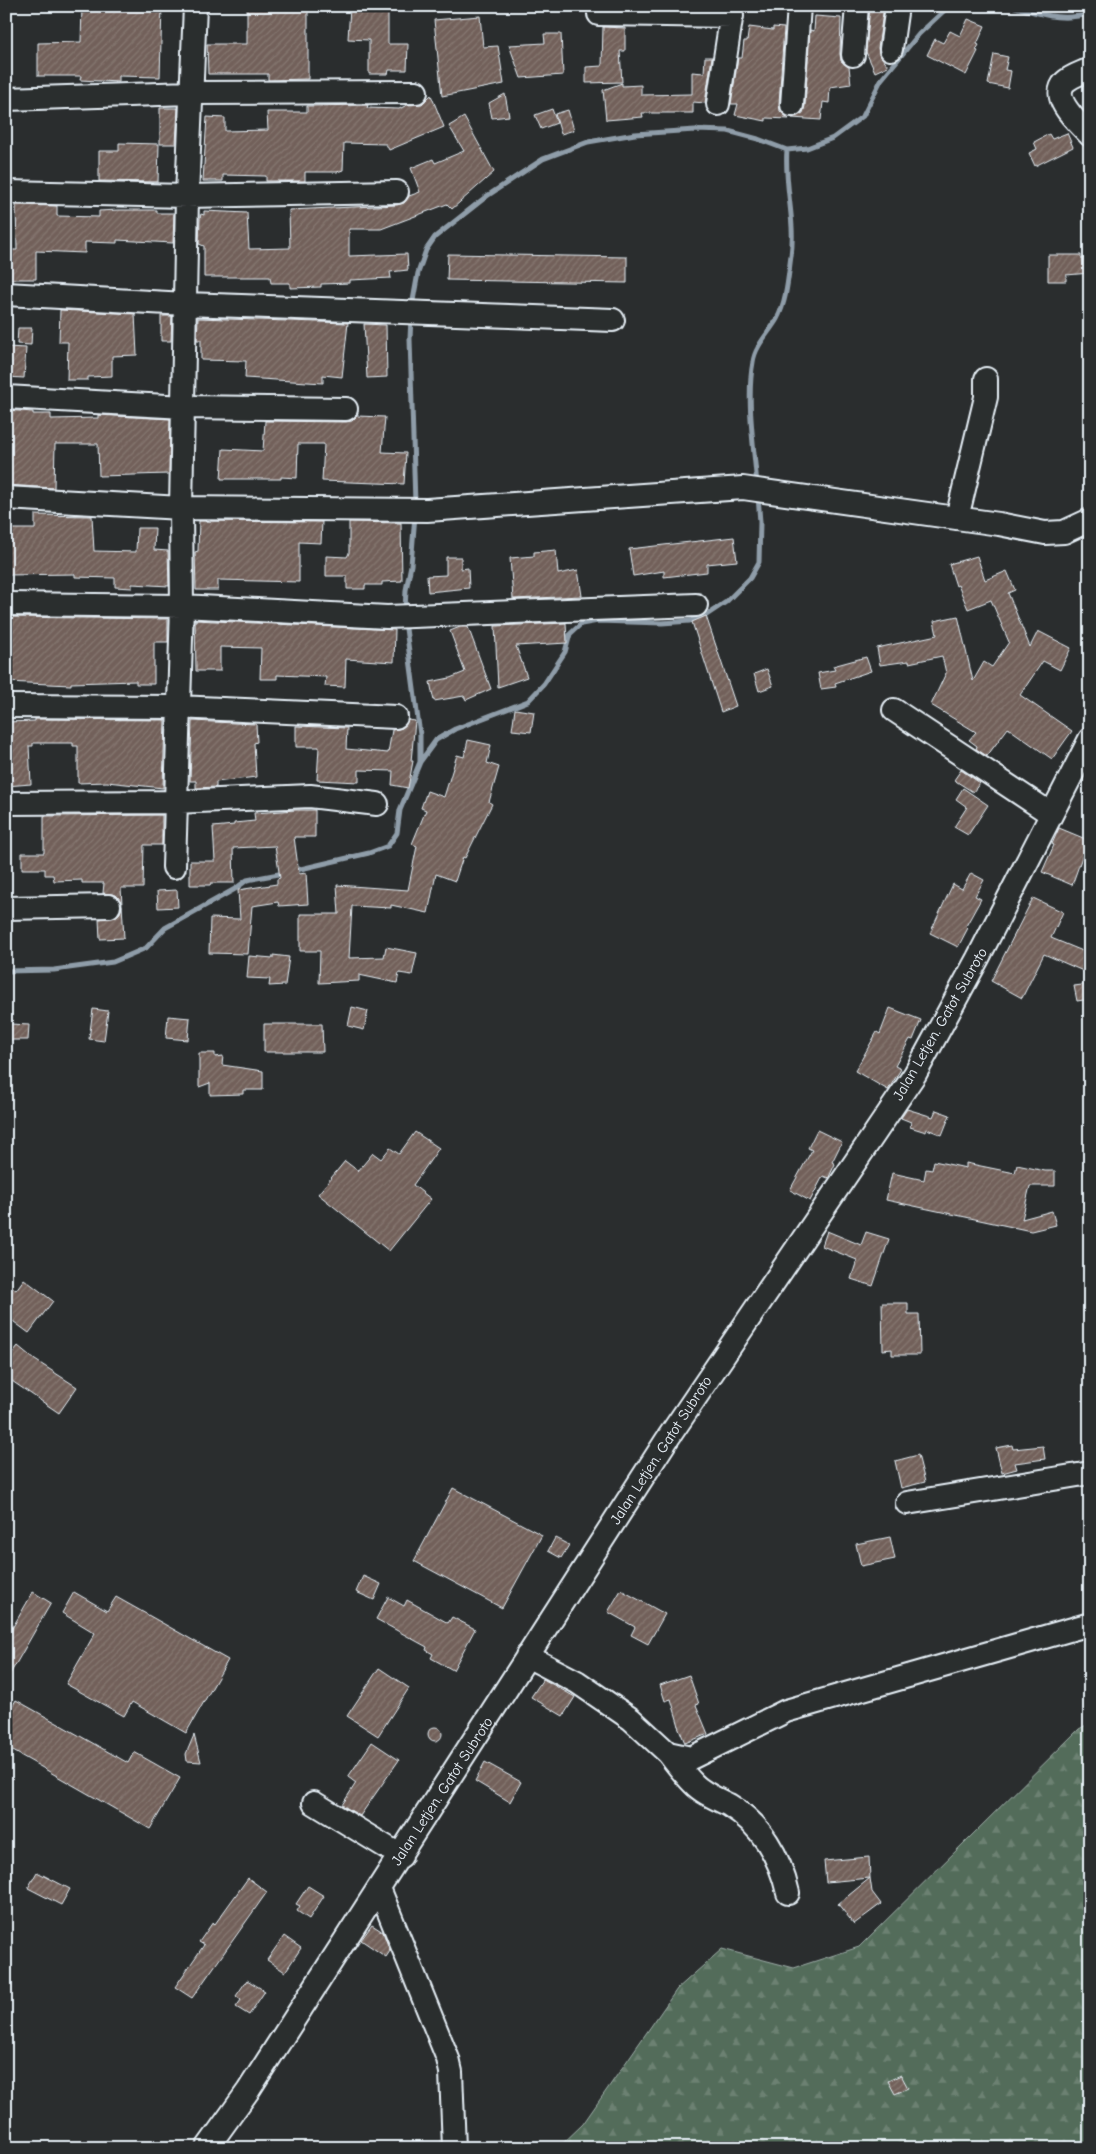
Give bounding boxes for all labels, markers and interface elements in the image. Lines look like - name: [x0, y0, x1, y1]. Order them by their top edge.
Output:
- street label: Jalan Letjen. Gatot Subroto: [889, 944, 991, 1104]
- street label: Jalan Letjen. Gatot Subroto: [606, 1372, 716, 1528]
- street label: Jalan Letjen. Gatot Subroto: [387, 1713, 497, 1869]

